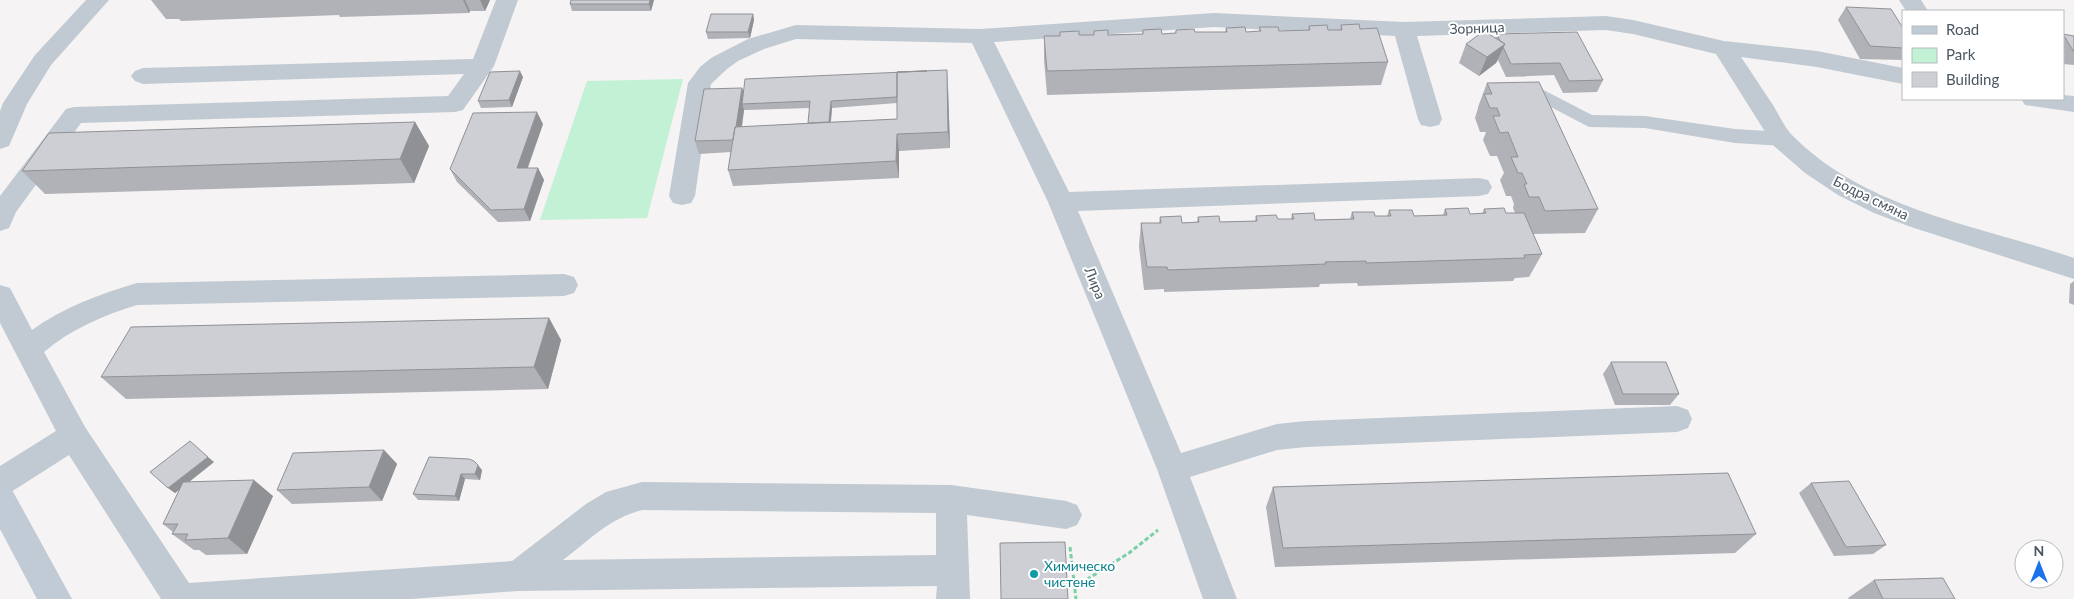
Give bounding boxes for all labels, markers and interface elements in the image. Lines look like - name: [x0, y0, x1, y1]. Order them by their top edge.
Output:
- legend: [1902, 10, 2064, 100]
- street label: Зорница: [1449, 18, 1505, 37]
- text: Road: [1946, 20, 1979, 38]
- text: Park: [1946, 45, 1976, 63]
- text: Building: [1946, 70, 1999, 88]
- street label: Бодра смяна: [1831, 172, 1912, 223]
- street label: Лира: [1081, 263, 1110, 301]
- north arrow: [2014, 539, 2064, 589]
- text: N: [2034, 542, 2044, 559]
- place label: Химическо чистене: [1044, 557, 1115, 590]
- marker: Химическо чистене: [1028, 568, 1040, 580]

